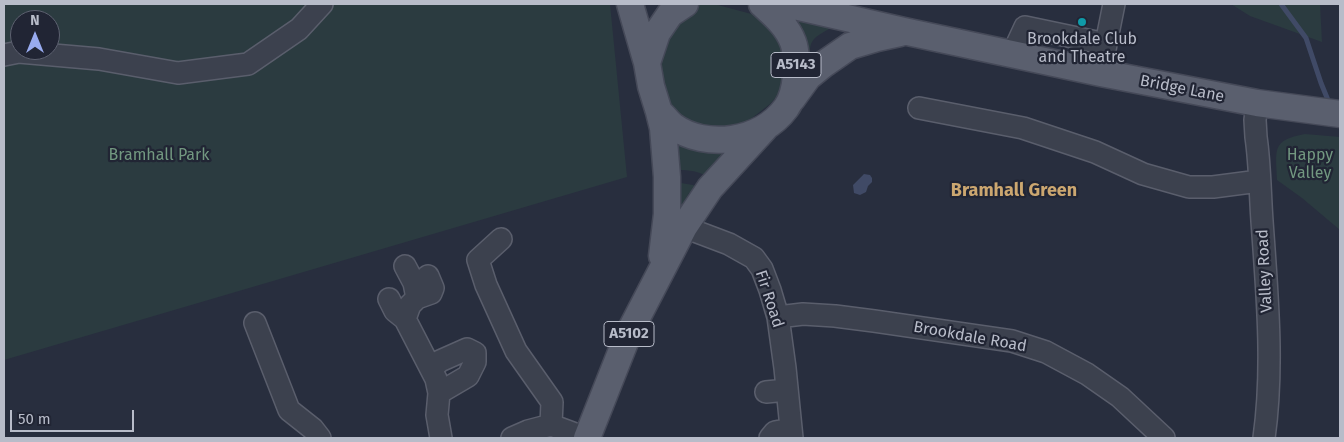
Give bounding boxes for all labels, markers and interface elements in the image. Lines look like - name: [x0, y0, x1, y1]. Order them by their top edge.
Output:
- north arrow: [10, 10, 60, 60]
- text: N: [30, 12, 40, 29]
- marker: Brookdale Club and Theatre: [1076, 16, 1088, 28]
- place label: Brookdale Club and Theatre: [1027, 30, 1137, 68]
- road number: A5143: [771, 52, 821, 78]
- street label: Bridge Lane: [1138, 71, 1226, 107]
- park label: Bramhall Park: [109, 146, 209, 166]
- park label: Happy Valley: [1287, 146, 1333, 184]
- district label: Bramhall Green: [951, 180, 1077, 202]
- street label: Valley Road: [1253, 229, 1277, 313]
- street label: Fir Road: [751, 268, 787, 330]
- street label: Brookdale Road: [912, 318, 1028, 356]
- road number: A5102: [604, 322, 654, 346]
- scale bar: [12, 400, 136, 432]
- text: 50 m: [18, 410, 51, 428]

